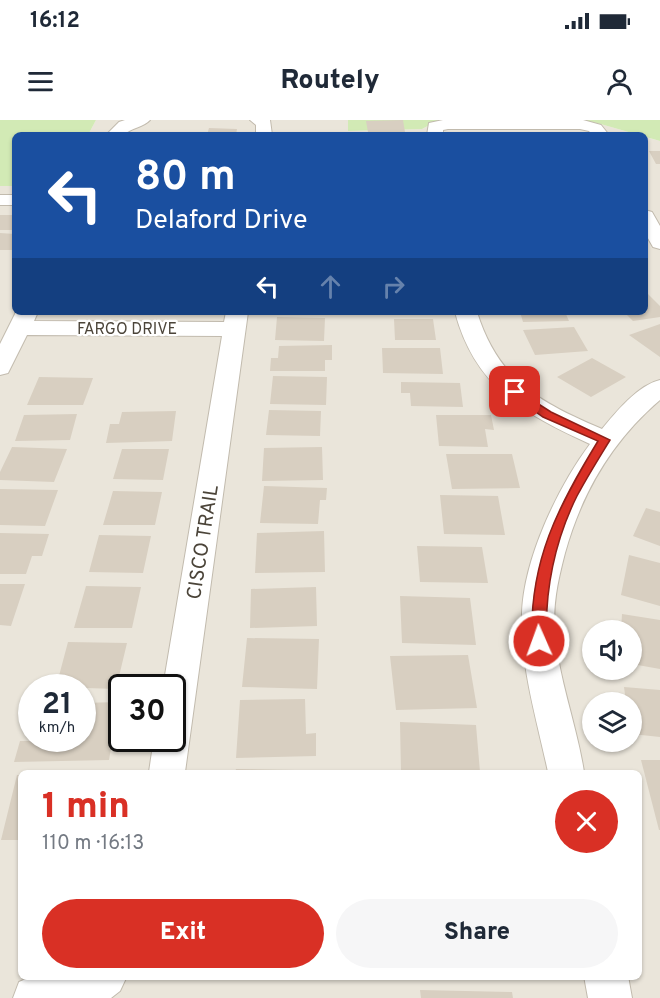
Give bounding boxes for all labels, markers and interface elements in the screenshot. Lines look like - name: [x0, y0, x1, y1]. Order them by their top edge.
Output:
- text: 16:12: [30, 8, 80, 35]
- text: Routely: [280, 64, 380, 98]
- icon: menu: [24, 65, 57, 98]
- icon: person: [603, 65, 636, 98]
- text: 80 m: [135, 152, 236, 205]
- icon: left: [36, 156, 114, 234]
- text: Delaford Drive: [135, 204, 308, 238]
- icon: left: [251, 270, 284, 303]
- icon: ahead: [314, 270, 347, 303]
- icon: right: [377, 270, 410, 303]
- street label: FARGO DRIVE: [77, 320, 177, 340]
- pin: [489, 366, 540, 417]
- icon: arrive: [498, 375, 531, 408]
- street label: CISCO TRAIL: [182, 483, 226, 602]
- position arrow: [507, 609, 571, 673]
- map controls: [582, 620, 642, 752]
- button: sound: [582, 620, 642, 680]
- speed limit sign: 30: [108, 674, 186, 752]
- text: 21: [42, 687, 72, 724]
- button: layers: [582, 692, 642, 752]
- text: km/h: [39, 719, 75, 738]
- text: 1 min: [42, 785, 130, 831]
- button: close: [555, 790, 618, 853]
- text: 110 m · 16:13: [42, 831, 144, 857]
- button: Exit: [42, 899, 324, 968]
- button: Share: [336, 899, 618, 968]

